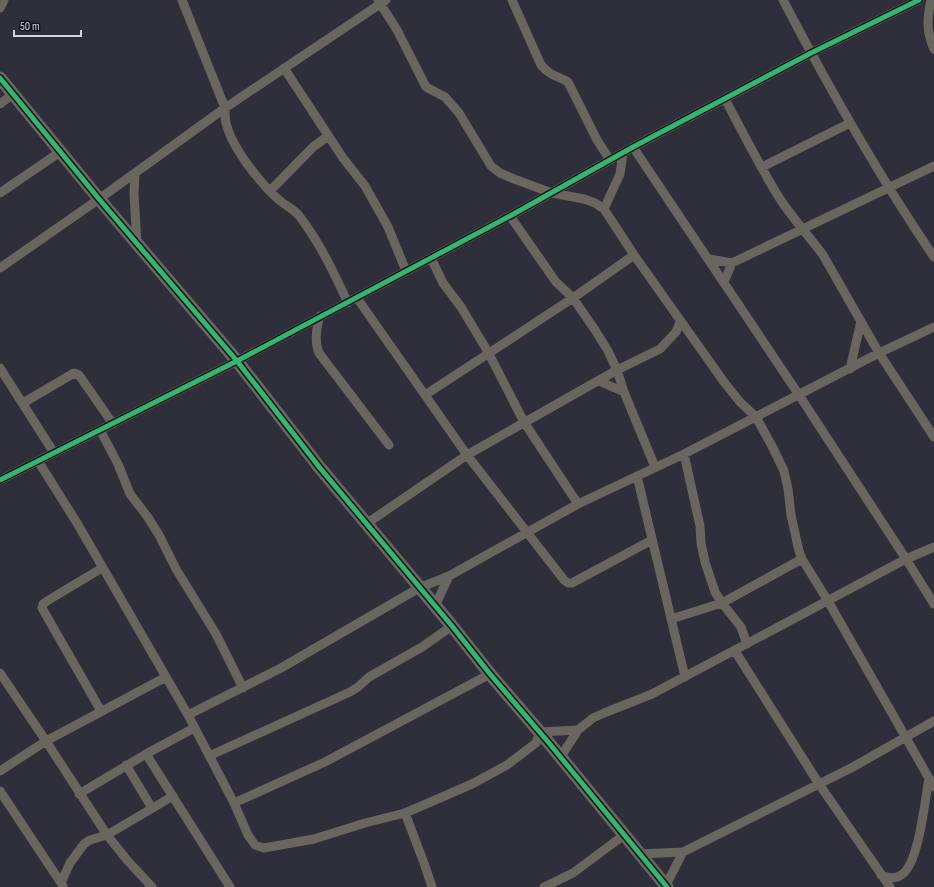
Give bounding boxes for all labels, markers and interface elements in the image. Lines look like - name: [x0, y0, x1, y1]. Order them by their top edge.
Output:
- scale bar: [14, 12, 81, 38]
- text: 50 m: [20, 19, 40, 34]

